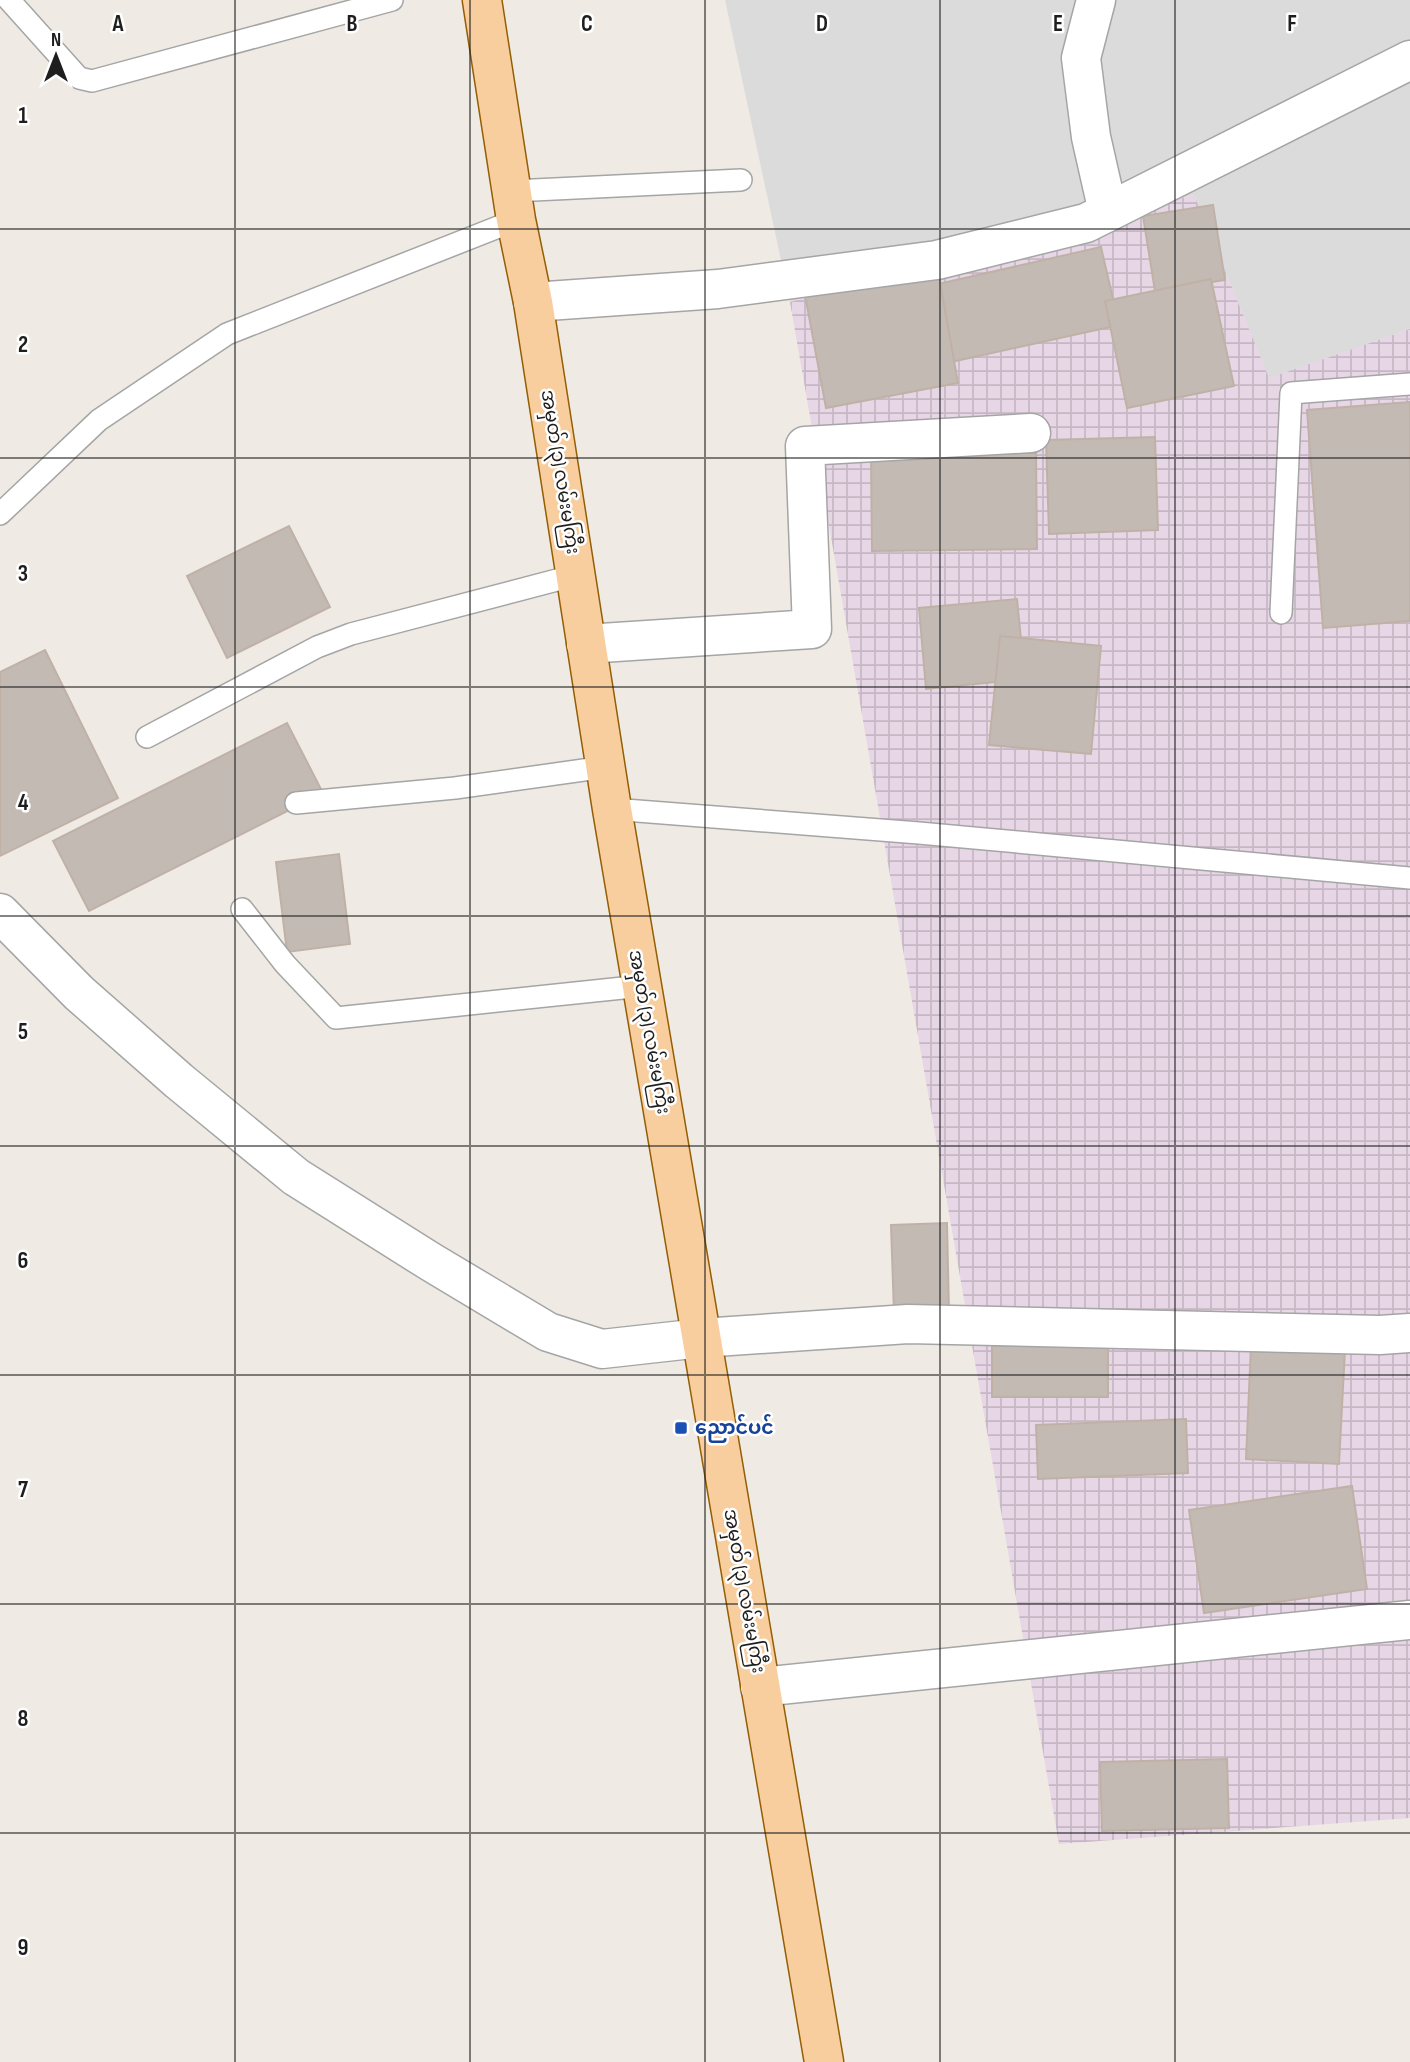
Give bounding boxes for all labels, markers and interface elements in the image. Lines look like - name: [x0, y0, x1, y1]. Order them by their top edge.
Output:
- text: A: [112, 10, 125, 38]
- text: B: [347, 10, 358, 38]
- text: C: [581, 10, 593, 38]
- text: D: [816, 10, 828, 38]
- text: E: [1053, 10, 1063, 38]
- text: F: [1287, 10, 1297, 38]
- north arrow: [21, 21, 91, 91]
- text: N: [51, 29, 61, 52]
- text: 1: [18, 102, 28, 130]
- text: 2: [18, 331, 28, 359]
- street label: အမှတ် (၃) လမ်းမကြီး: [532, 387, 588, 557]
- text: 3: [18, 560, 28, 588]
- text: 4: [18, 789, 29, 817]
- street label: အမှတ် (၃) လမ်းမကြီး: [619, 947, 679, 1117]
- text: 5: [18, 1018, 28, 1046]
- text: 6: [18, 1247, 28, 1275]
- place label: ညောင်ပင်: [695, 1414, 774, 1443]
- marker: ညောင်ပင်: [673, 1420, 689, 1436]
- text: 7: [18, 1476, 28, 1504]
- street label: အမှတ် (၃) လမ်းမကြီး: [714, 1506, 774, 1676]
- text: 8: [18, 1705, 29, 1733]
- text: 9: [18, 1934, 28, 1962]

